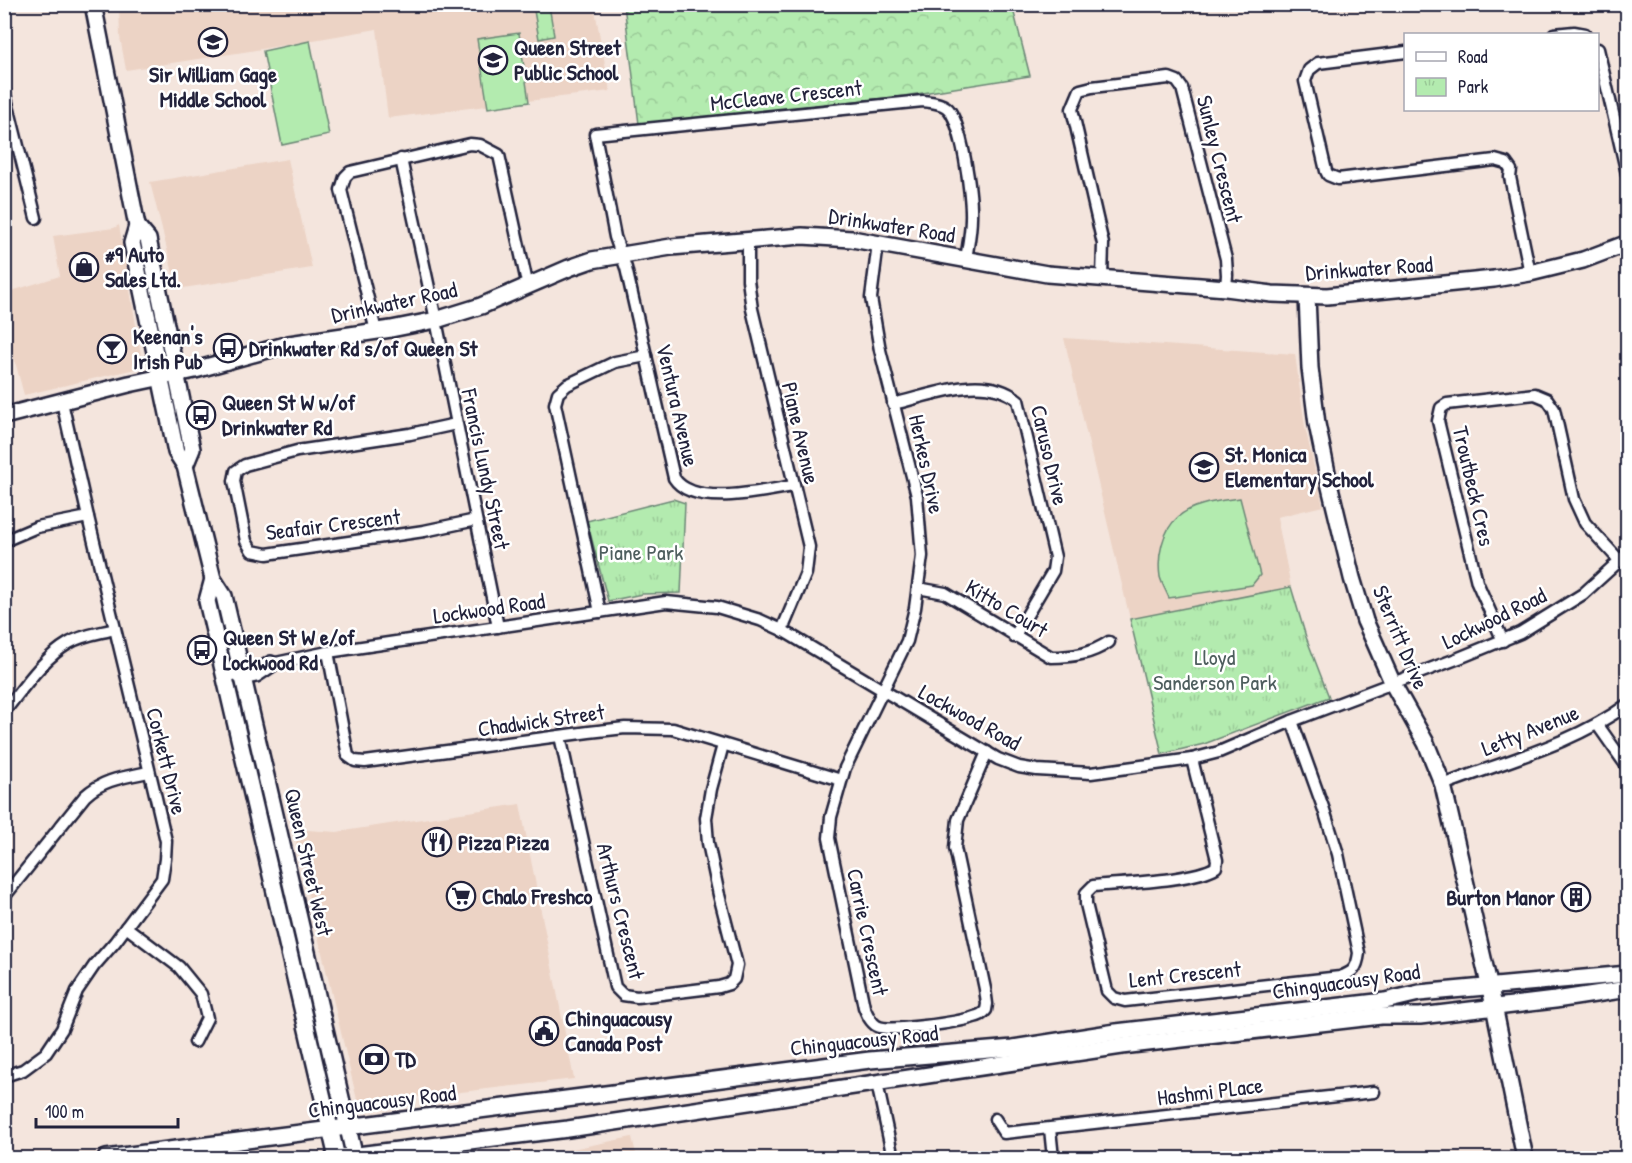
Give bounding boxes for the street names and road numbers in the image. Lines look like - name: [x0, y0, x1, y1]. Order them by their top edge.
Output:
- street label: McCleave Crescent: [709, 72, 864, 118]
- street label: Sunley Crescent: [1190, 92, 1250, 226]
- street label: Drinkwater Road: [827, 200, 958, 250]
- street label: Drinkwater Road: [1304, 249, 1434, 287]
- street label: Drinkwater Road: [328, 274, 460, 330]
- street label: Ventura Avenue: [649, 341, 707, 470]
- street label: Piane Avenue: [775, 379, 827, 487]
- street label: Francis Lundy Street: [454, 385, 518, 552]
- street label: Caruso Drive: [1024, 402, 1076, 508]
- street label: Herkes Drive: [902, 412, 952, 516]
- street label: Troutbeck Cres: [1446, 423, 1502, 549]
- street label: Seafair Crescent: [264, 501, 402, 547]
- street label: Kitto Court: [960, 572, 1054, 645]
- street label: Lockwood Road: [1437, 580, 1551, 656]
- street label: Sterritt Drive: [1366, 581, 1436, 694]
- street label: Lockwood Road: [431, 585, 547, 631]
- street label: Lockwood Road: [914, 677, 1027, 758]
- street label: Chadwick Street: [476, 696, 607, 744]
- street label: Letty Avenue: [1477, 697, 1583, 763]
- street label: Corkett Drive: [139, 705, 195, 818]
- street label: Queen Street West: [277, 785, 341, 939]
- street label: Arthurs Crescent: [590, 840, 653, 983]
- street label: Carrie Crescent: [840, 866, 896, 999]
- street label: Lent Crescent: [1128, 953, 1243, 995]
- street label: Chinguacousy Road: [1270, 956, 1422, 1006]
- street label: Chinguacousy Road: [789, 1017, 940, 1063]
- street label: Hashmi PLace: [1155, 1070, 1265, 1112]
- street label: Chinguacousy Road: [306, 1077, 458, 1125]

